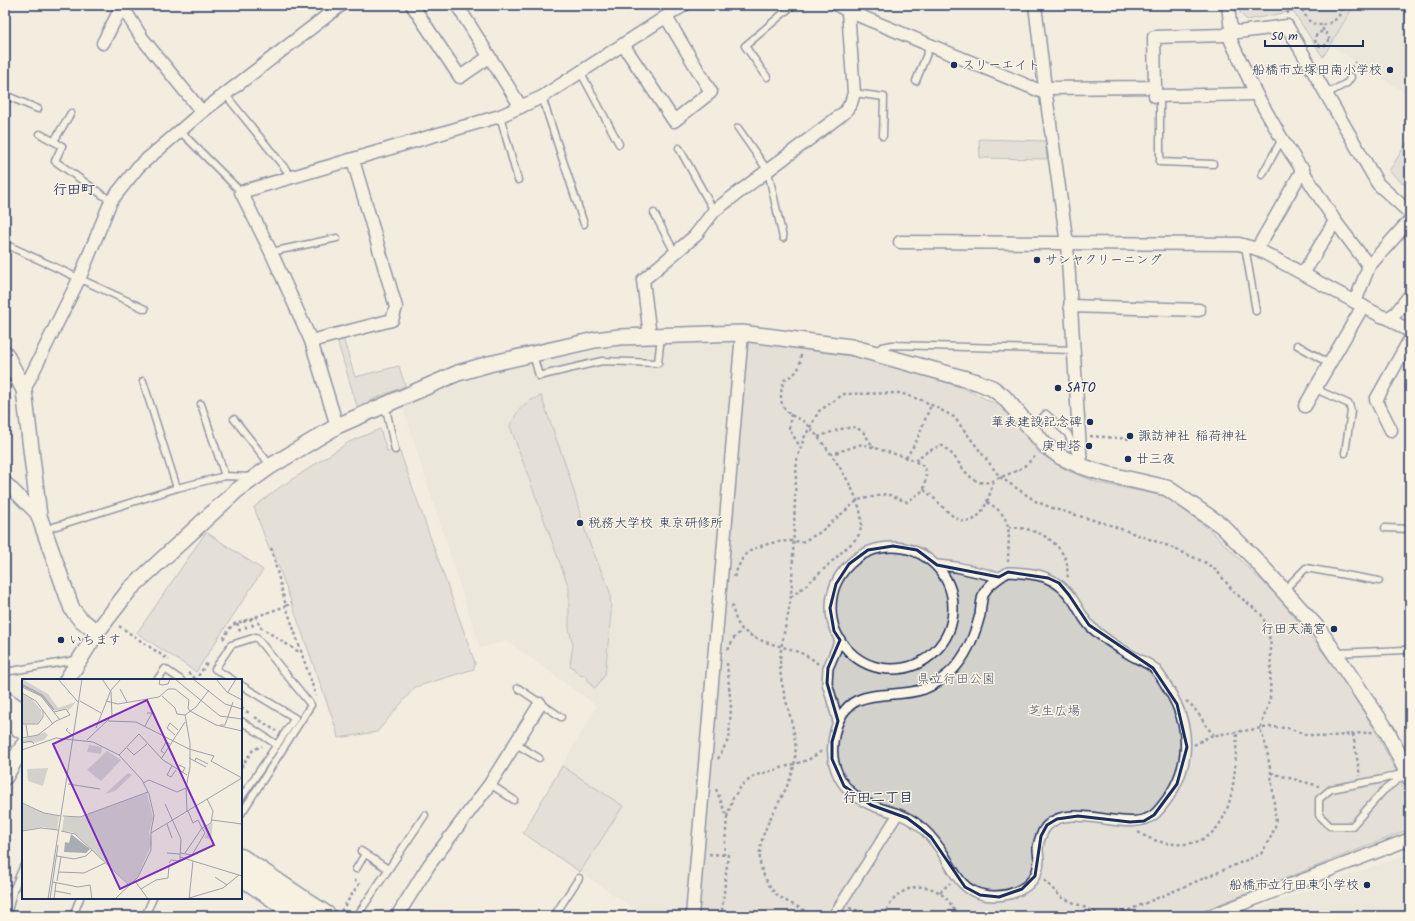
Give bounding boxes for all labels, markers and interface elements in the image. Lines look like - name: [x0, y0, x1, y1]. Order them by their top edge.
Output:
- scale bar: [1265, 22, 1363, 48]
- text: 50 m: [1271, 27, 1298, 46]
- place label: スリーエイト: [962, 55, 1040, 76]
- marker: スリーエイト: [949, 60, 959, 70]
- place label: 船橋市立塚田南小学校: [1252, 60, 1382, 81]
- marker: 船橋市立塚田南小学校: [1385, 65, 1395, 75]
- district label: 行田町: [53, 179, 95, 201]
- place label: サンヤクリーニング: [1045, 250, 1162, 271]
- marker: サンヤクリーニング: [1032, 255, 1042, 265]
- place label: SATO: [1066, 378, 1096, 399]
- marker: SATO: [1053, 383, 1063, 393]
- place label: 華表建設記念碑: [991, 412, 1082, 433]
- marker: 華表建設記念碑: [1085, 417, 1095, 427]
- place label: 諏訪神社 稲荷神社: [1138, 426, 1247, 447]
- marker: 諏訪神社 稲荷神社: [1125, 431, 1135, 441]
- place label: 庚申塔: [1042, 436, 1081, 457]
- marker: 庚申塔: [1084, 441, 1094, 451]
- place label: 廿三夜: [1136, 449, 1175, 470]
- marker: 廿三夜: [1123, 454, 1133, 464]
- place label: 税務大学校 東京研修所: [588, 513, 723, 534]
- marker: 税務大学校 東京研修所: [575, 518, 585, 528]
- place label: 行田天満宮: [1261, 619, 1326, 640]
- marker: 行田天満宮: [1329, 624, 1339, 634]
- place label: いちます: [69, 630, 121, 651]
- marker: いちます: [56, 635, 66, 645]
- park label: 県立行田公園: [917, 669, 995, 690]
- inset map: [22, 679, 242, 899]
- park label: 芝生広場: [1028, 701, 1080, 722]
- district label: 行田二丁目: [843, 787, 913, 809]
- place label: 船橋市立行田東小学校: [1229, 875, 1359, 896]
- marker: 船橋市立行田東小学校: [1362, 880, 1372, 890]

